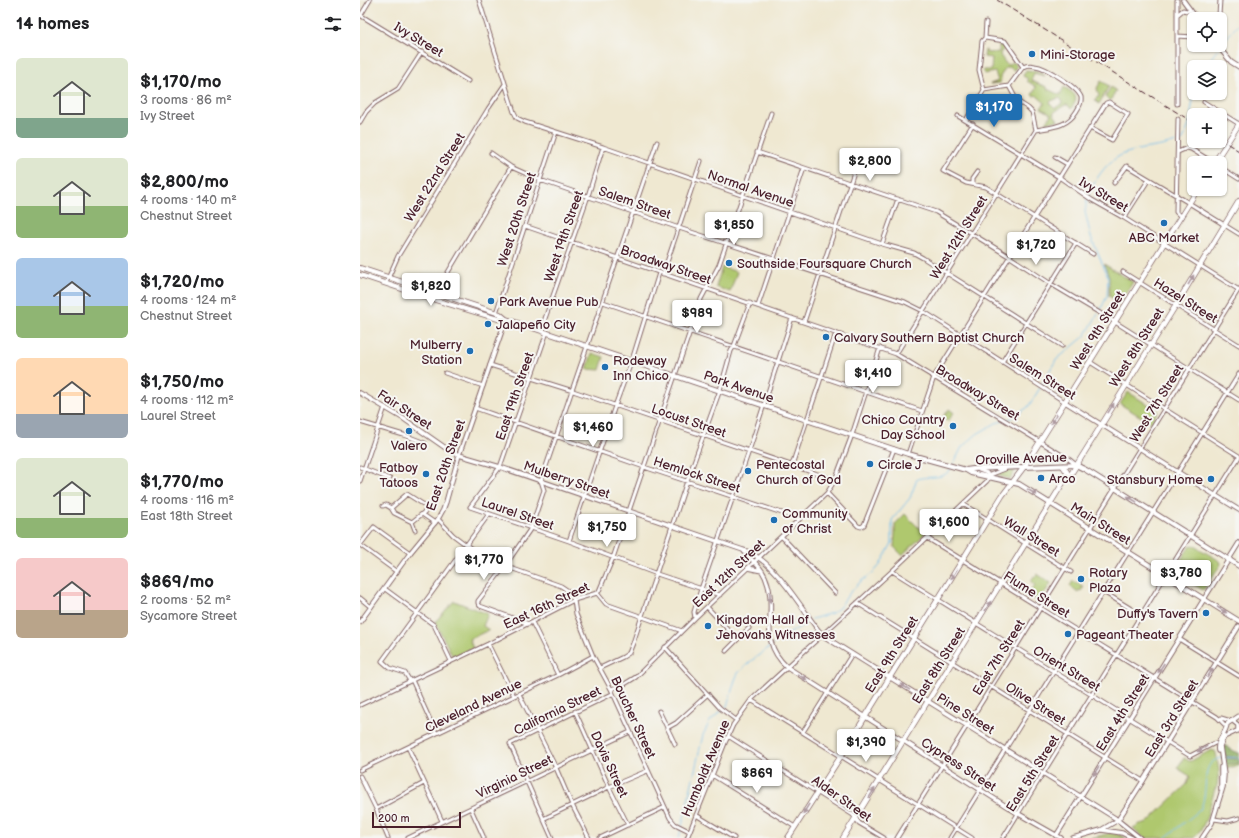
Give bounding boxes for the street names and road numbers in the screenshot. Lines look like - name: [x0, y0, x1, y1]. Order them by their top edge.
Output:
- street label: Ivy Street: [391, 19, 446, 61]
- street label: West 22nd Street: [401, 130, 469, 225]
- street label: Normal Avenue: [706, 167, 796, 211]
- street label: West 20th Street: [494, 170, 540, 268]
- street label: Ivy Street: [1076, 174, 1131, 216]
- street label: Salem Street: [596, 183, 673, 223]
- street label: West 19th Street: [541, 189, 587, 284]
- street label: West 12th Street: [927, 193, 991, 282]
- street label: Broadway Street: [618, 242, 713, 288]
- street label: Hazel Street: [1151, 275, 1220, 327]
- street label: West 9th Street: [1067, 288, 1129, 373]
- street label: West 8th Street: [1106, 305, 1168, 390]
- street label: East 19th Street: [492, 350, 538, 443]
- street label: Salem Street: [1006, 350, 1079, 404]
- street label: Broadway Street: [933, 362, 1022, 424]
- street label: West 7th Street: [1126, 362, 1187, 445]
- street label: Park Avenue: [701, 367, 776, 407]
- street label: Fair Street: [374, 386, 435, 433]
- street label: Locust Street: [649, 401, 728, 441]
- street label: East 20th Street: [423, 418, 469, 513]
- street label: Oroville Avenue: [975, 449, 1067, 469]
- street label: Hemlock Street: [651, 453, 742, 497]
- street label: Mulberry Street: [521, 458, 612, 502]
- street label: Laurel Street: [479, 494, 556, 534]
- street label: Main Street: [1067, 499, 1134, 549]
- street label: Wall Street: [1000, 513, 1063, 560]
- street label: East 12th Street: [689, 536, 768, 611]
- street label: Flume Street: [1000, 568, 1073, 622]
- street label: East 16th Street: [501, 579, 592, 633]
- street label: East 9th Street: [862, 613, 922, 696]
- street label: East 7th Street: [969, 617, 1028, 698]
- street label: East 8th Street: [909, 624, 969, 707]
- street label: Orient Street: [1030, 643, 1103, 695]
- street label: East 4th Street: [1093, 671, 1153, 754]
- street label: Boucher Street: [607, 674, 659, 761]
- street label: Cleveland Avenue: [422, 675, 525, 736]
- street label: East 3rd Street: [1142, 677, 1202, 760]
- street label: Olive Street: [1002, 679, 1069, 729]
- street label: California Street: [511, 683, 604, 739]
- street label: Pine Street: [934, 690, 997, 738]
- street label: Humboldt Avenue: [678, 717, 734, 819]
- street label: Davis Street: [587, 729, 631, 800]
- street label: East 5th Street: [1003, 732, 1063, 815]
- street label: Cypress Street: [918, 735, 999, 795]
- street label: Virginia Street: [474, 752, 555, 802]
- street label: Alder Street: [808, 772, 875, 825]

